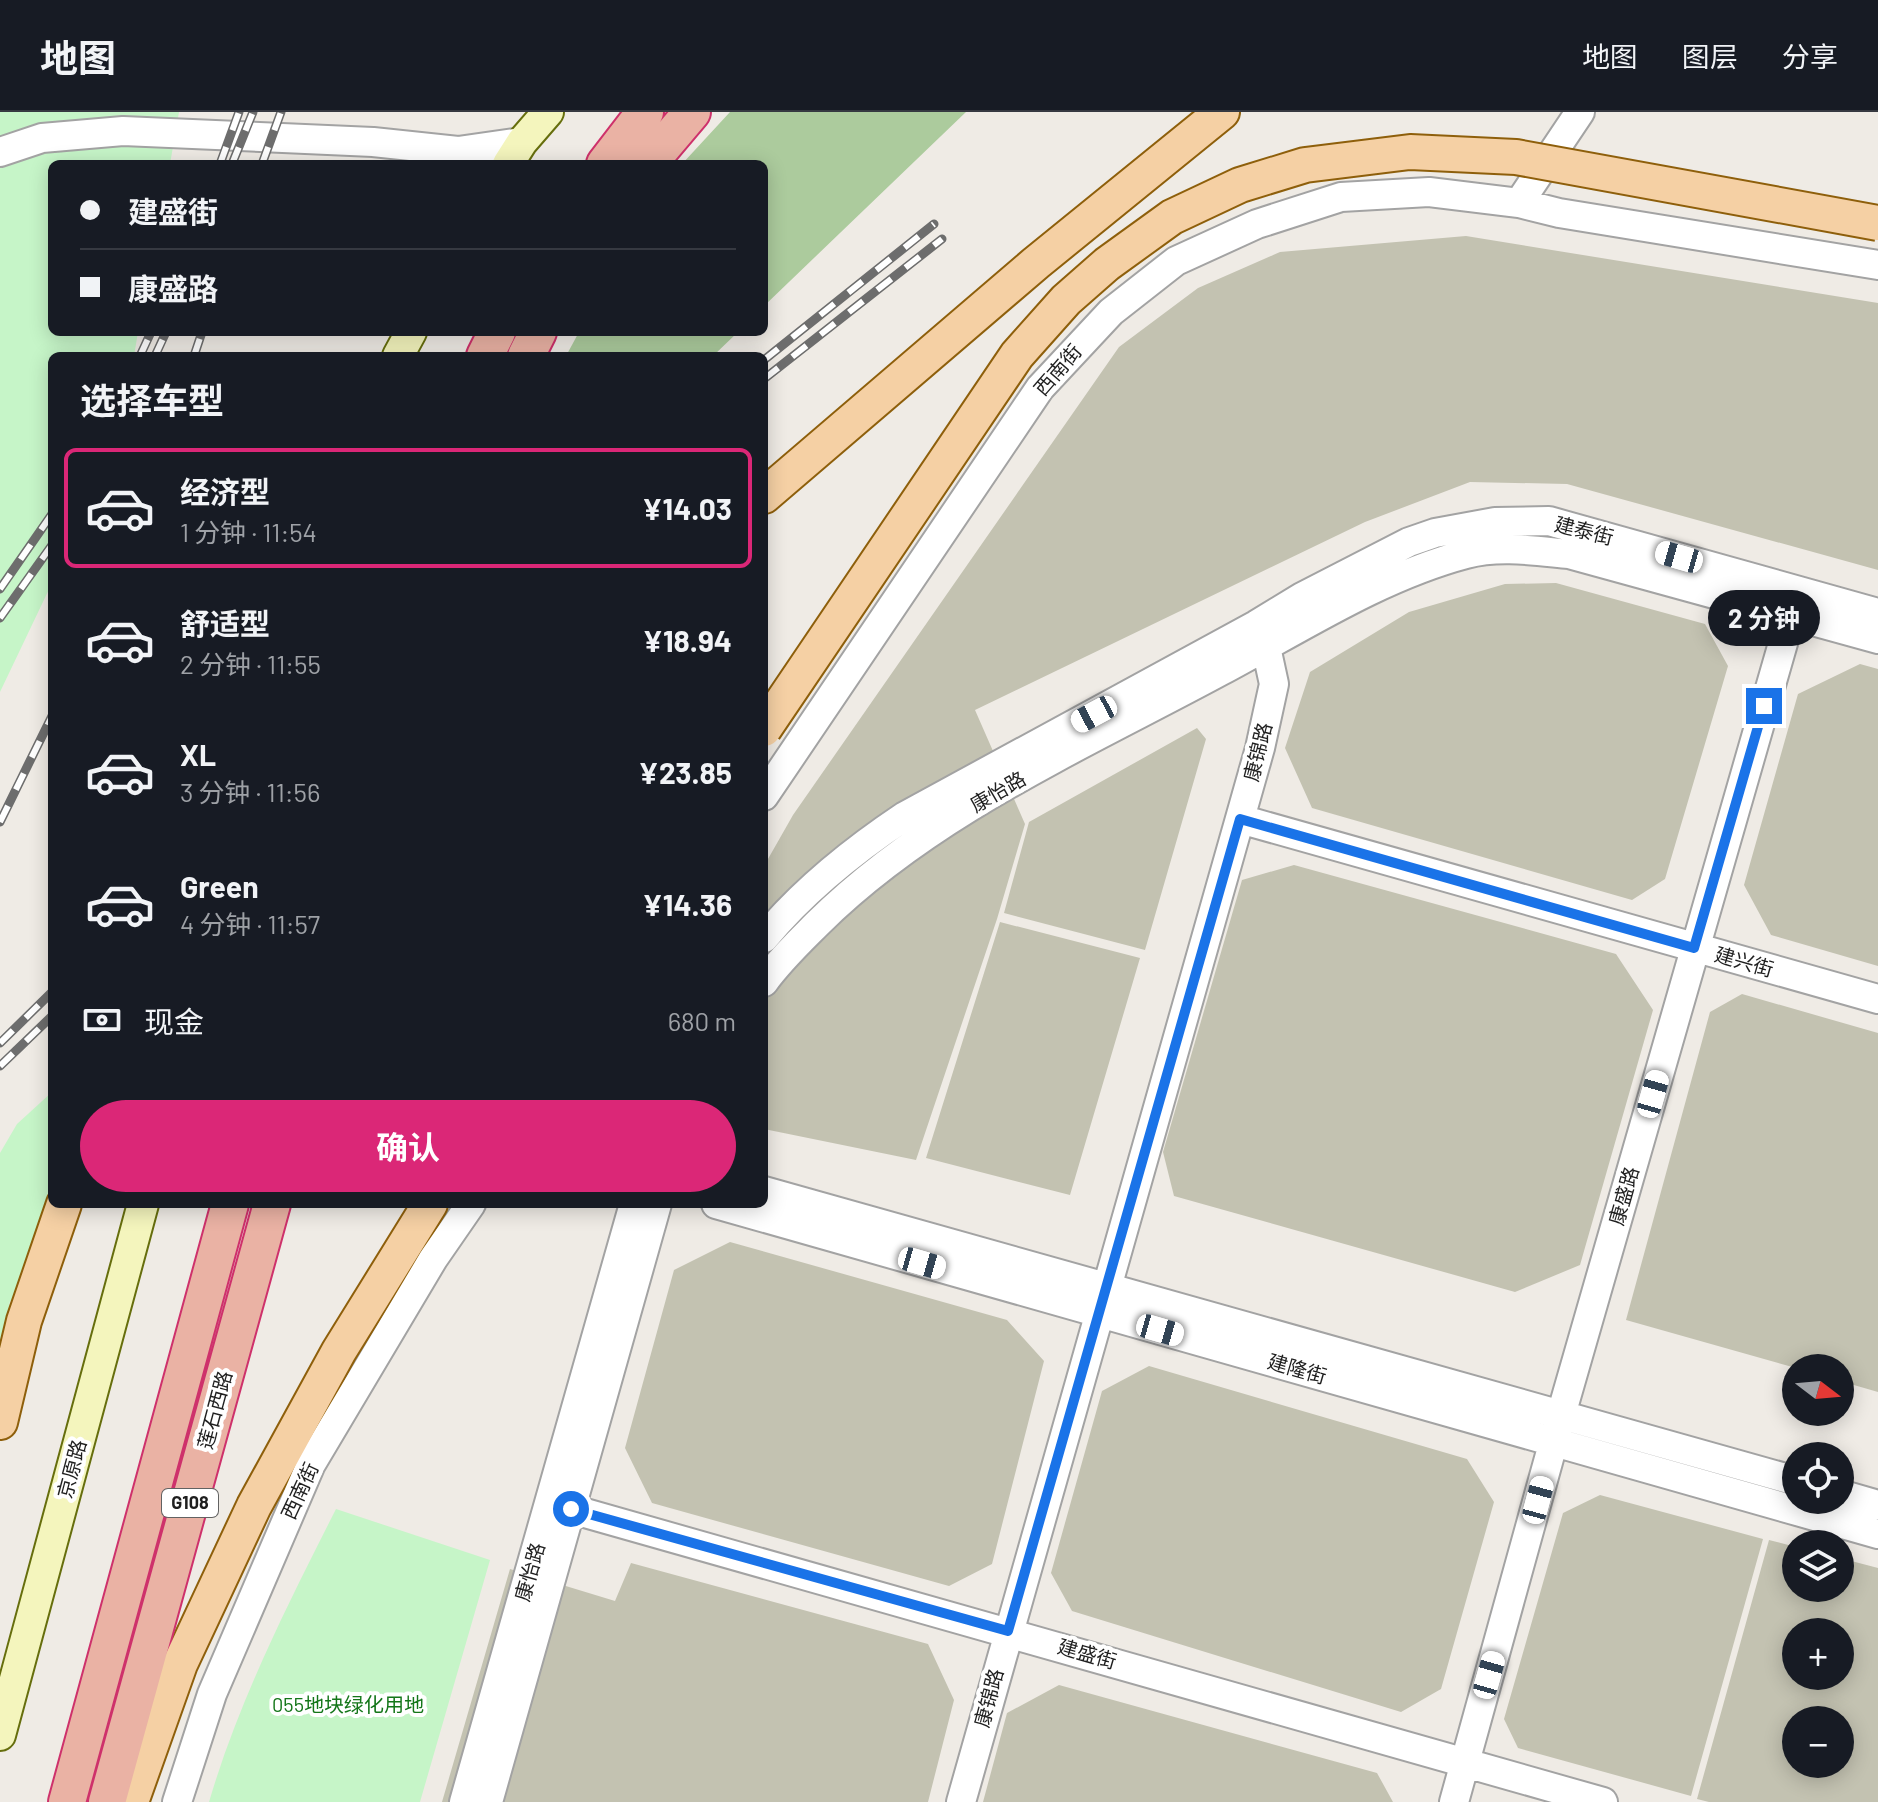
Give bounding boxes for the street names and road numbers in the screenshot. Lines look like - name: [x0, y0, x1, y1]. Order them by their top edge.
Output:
- street label: 西南街: [1029, 339, 1086, 400]
- street label: 建泰街: [1552, 511, 1616, 549]
- street label: 康锦路: [1238, 720, 1276, 784]
- street label: 康怡路: [966, 766, 1029, 817]
- street label: 建兴街: [1712, 941, 1776, 981]
- street label: 康盛路: [1603, 1164, 1643, 1228]
- street label: 建隆街: [1265, 1348, 1329, 1388]
- street label: 莲石西路: [192, 1368, 236, 1451]
- street label: 京原路: [52, 1437, 90, 1501]
- street label: 西南街: [276, 1458, 323, 1523]
- road number: G108: [162, 1489, 218, 1517]
- street label: 康怡路: [509, 1540, 549, 1604]
- street label: 建盛街: [1055, 1633, 1119, 1673]
- street label: 康锦路: [969, 1666, 1007, 1730]

